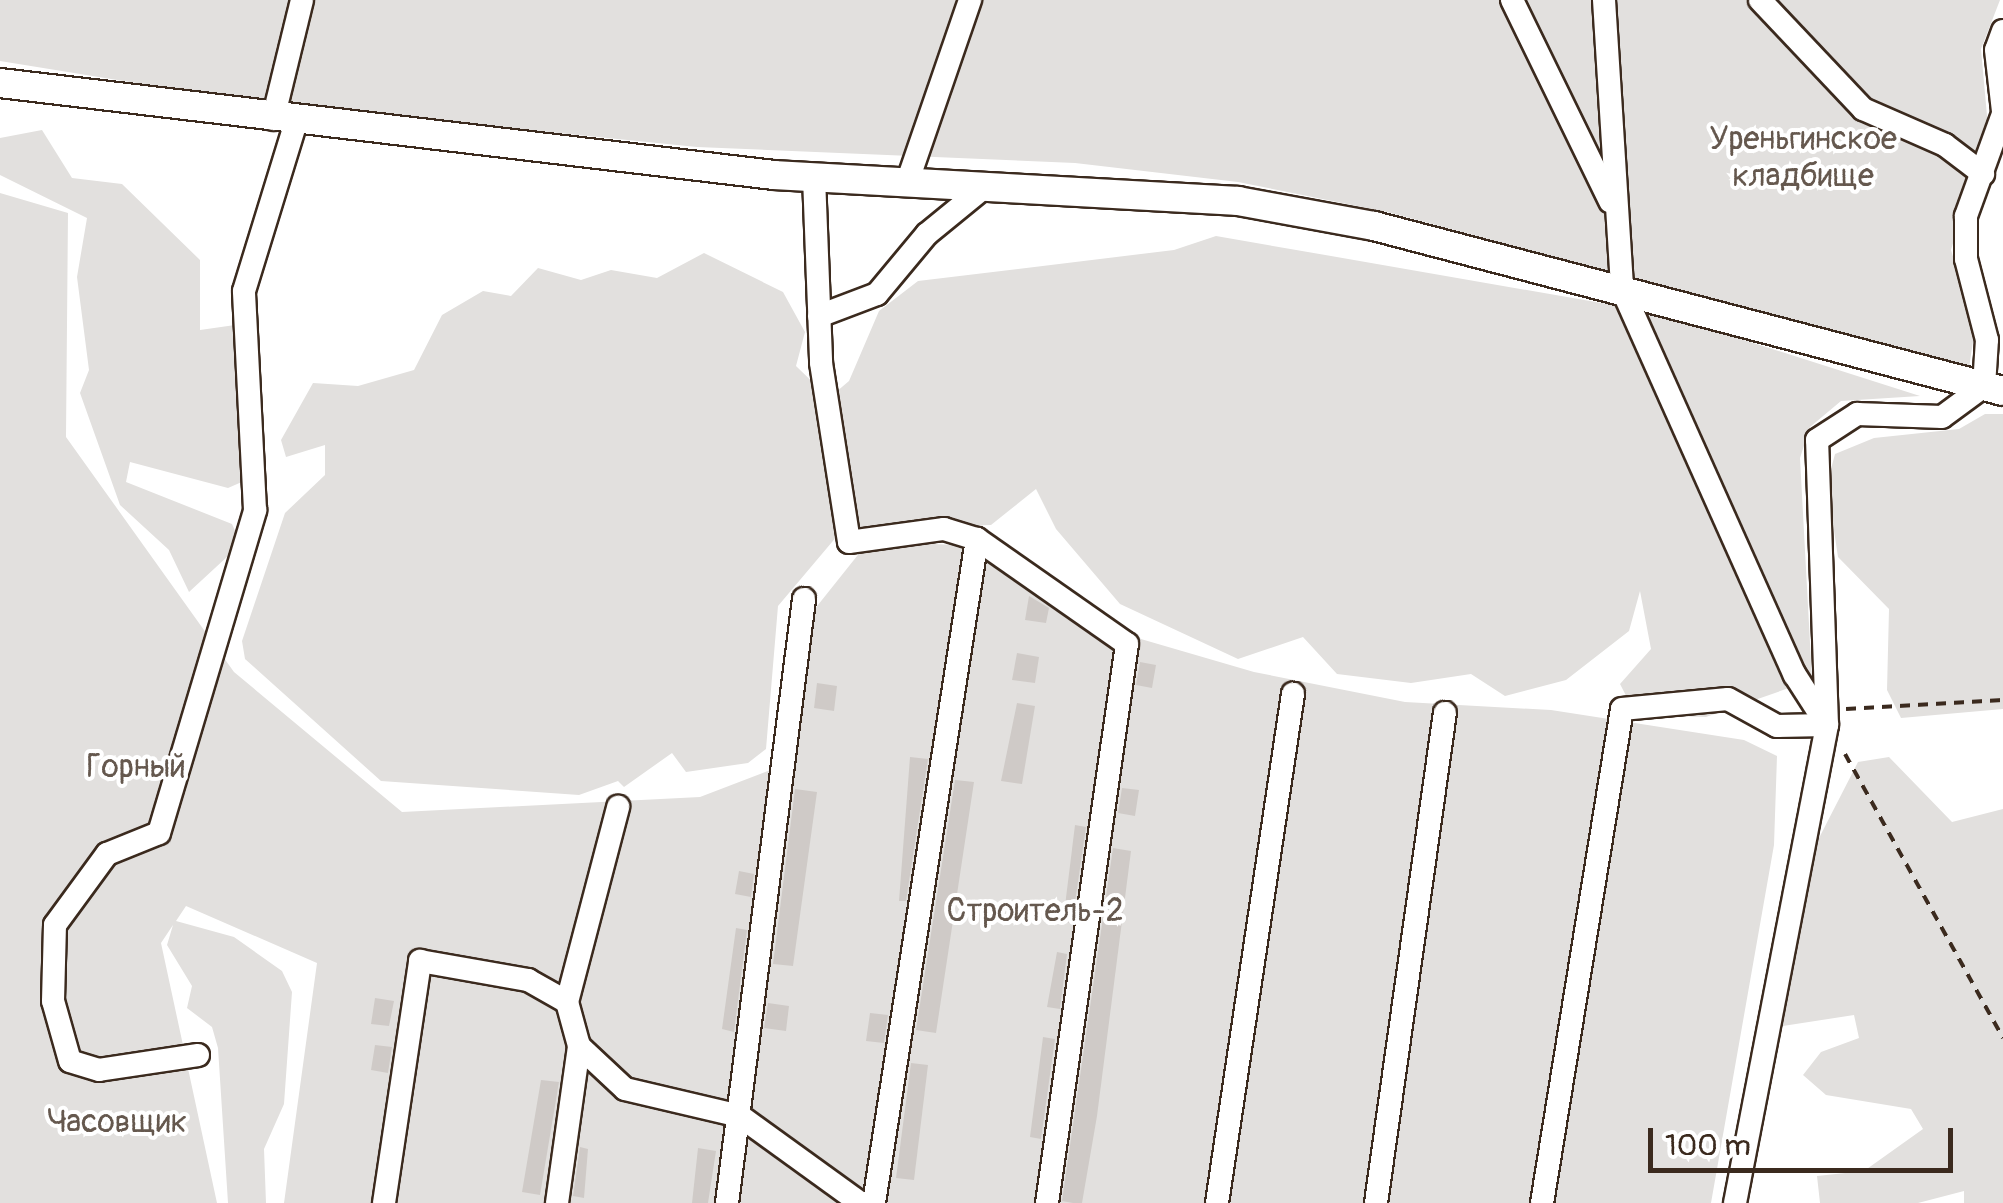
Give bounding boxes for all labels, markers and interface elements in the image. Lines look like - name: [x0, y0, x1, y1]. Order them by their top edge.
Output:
- park label: Уреньгинское кладбище: [1709, 121, 1897, 196]
- park label: Горный: [86, 748, 186, 786]
- park label: Строитель-2: [946, 892, 1124, 930]
- park label: Часовщик: [47, 1103, 187, 1141]
- scale bar: [1653, 1108, 1958, 1170]
- text: 100 m: [1665, 1127, 1751, 1164]

